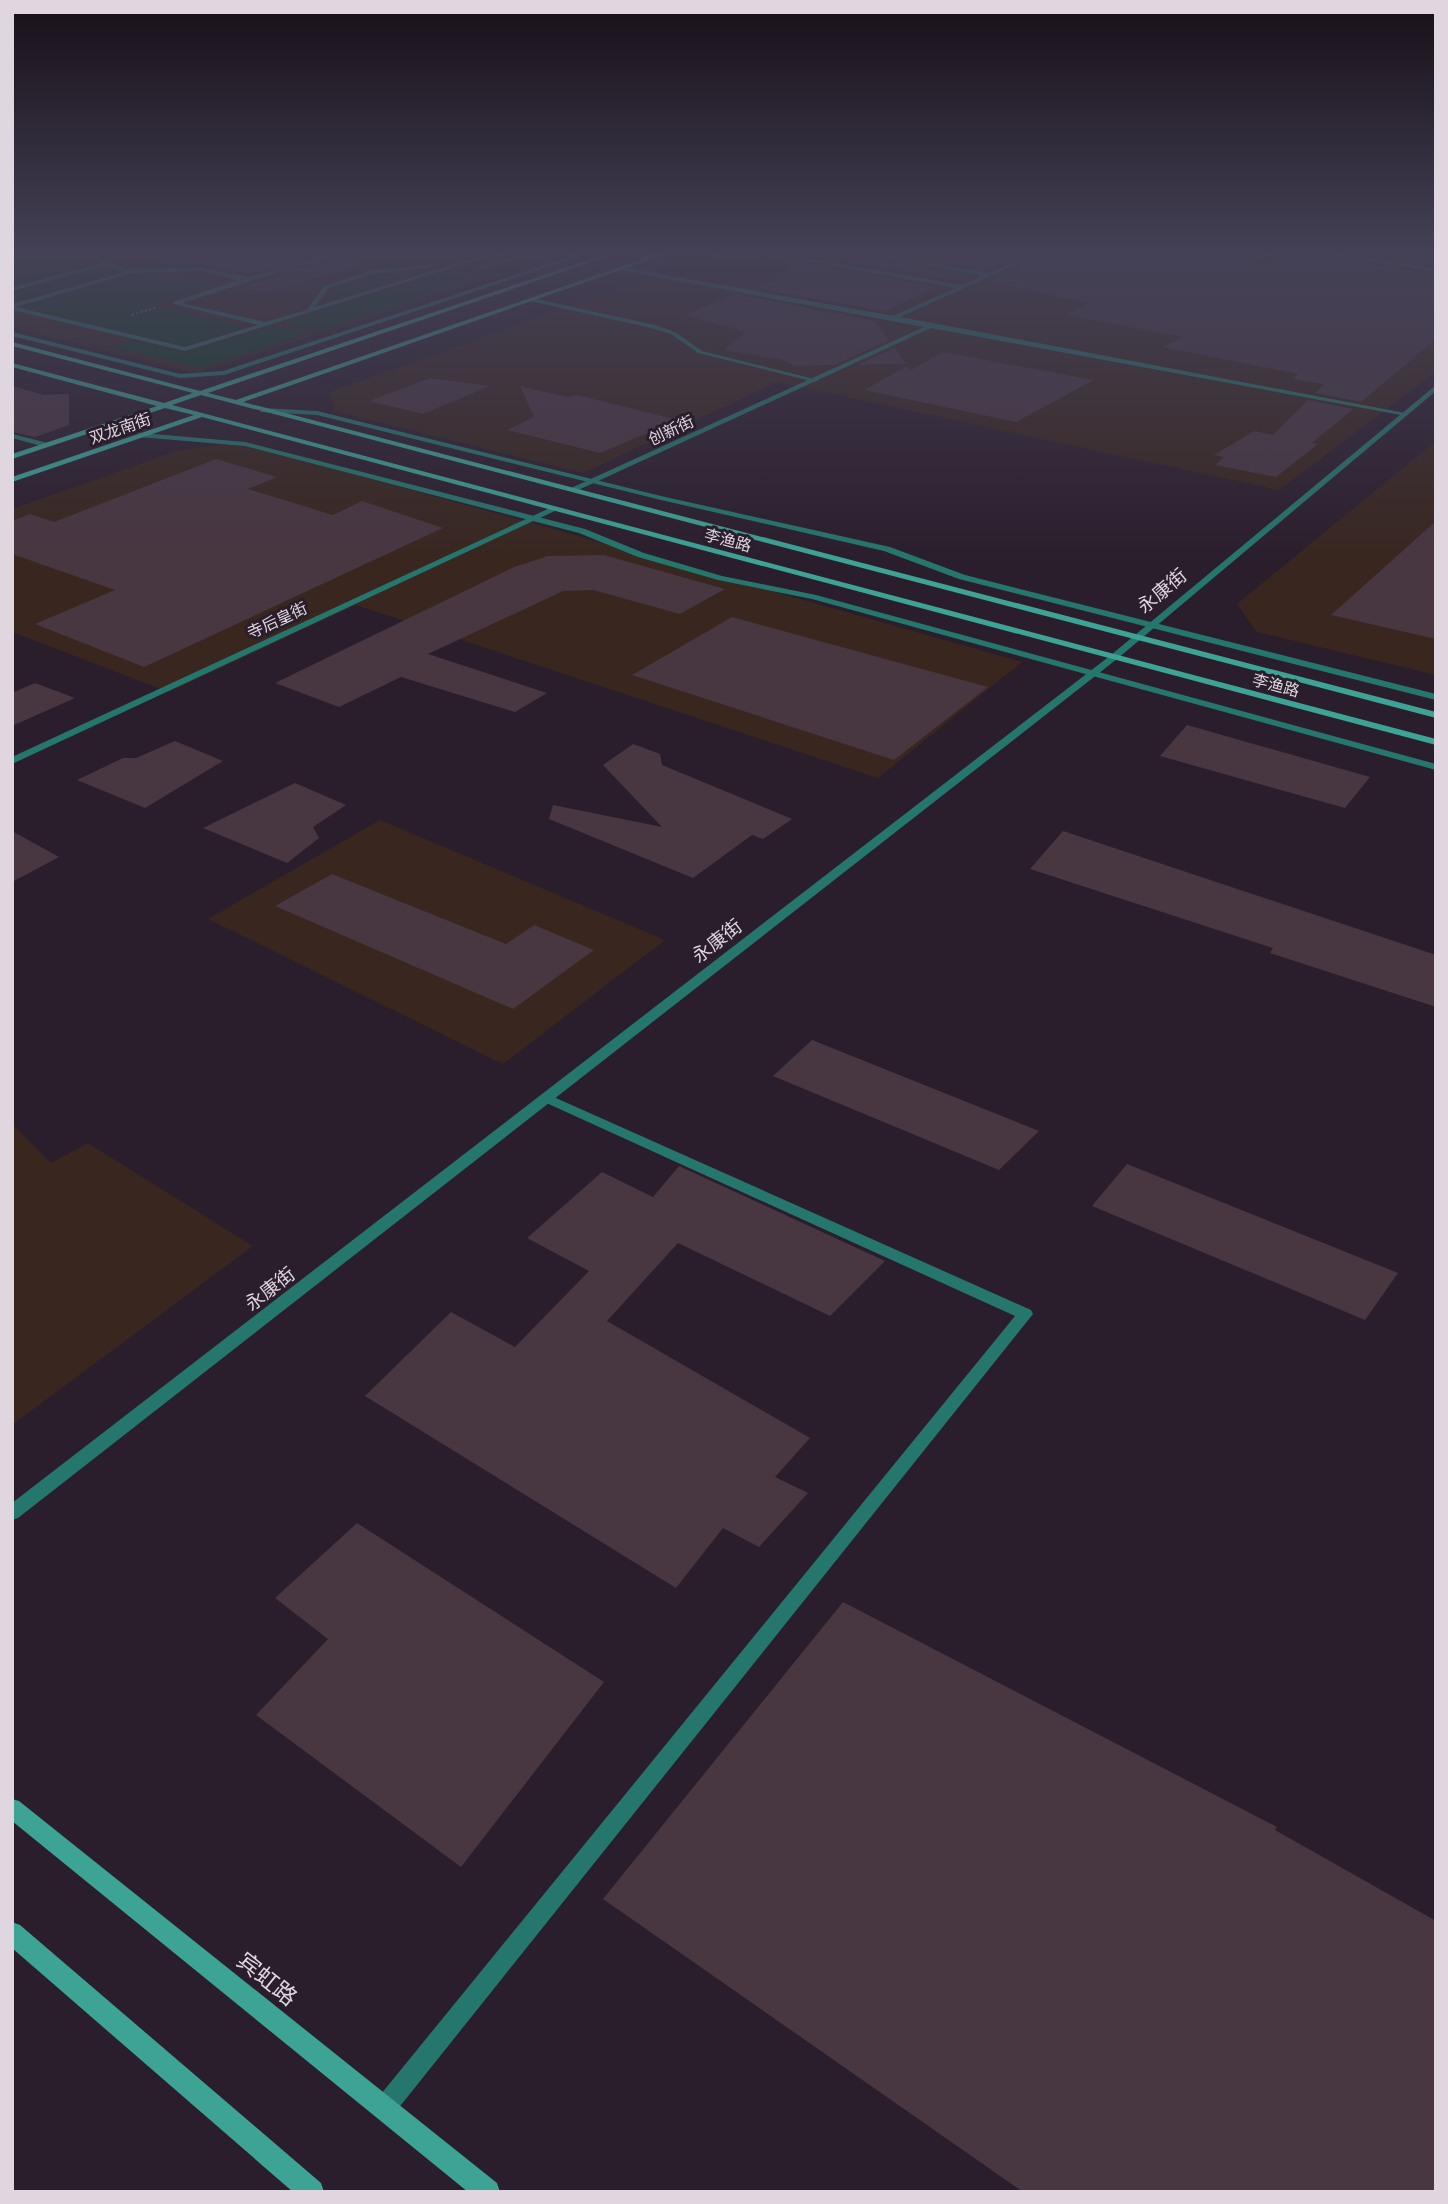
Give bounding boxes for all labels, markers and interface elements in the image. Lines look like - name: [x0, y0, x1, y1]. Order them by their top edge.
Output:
- street label: 双龙南街: [86, 408, 154, 448]
- street label: 创新街: [645, 411, 697, 449]
- street label: 李渔路: [702, 524, 754, 556]
- street label: 永康街: [1133, 564, 1191, 618]
- street label: 寺后皇街: [244, 597, 310, 643]
- street label: 李渔路: [1250, 669, 1302, 701]
- street label: 永康街: [687, 914, 747, 968]
- street label: 永康街: [240, 1262, 300, 1316]
- street label: 宾虹路: [231, 1946, 303, 2012]

